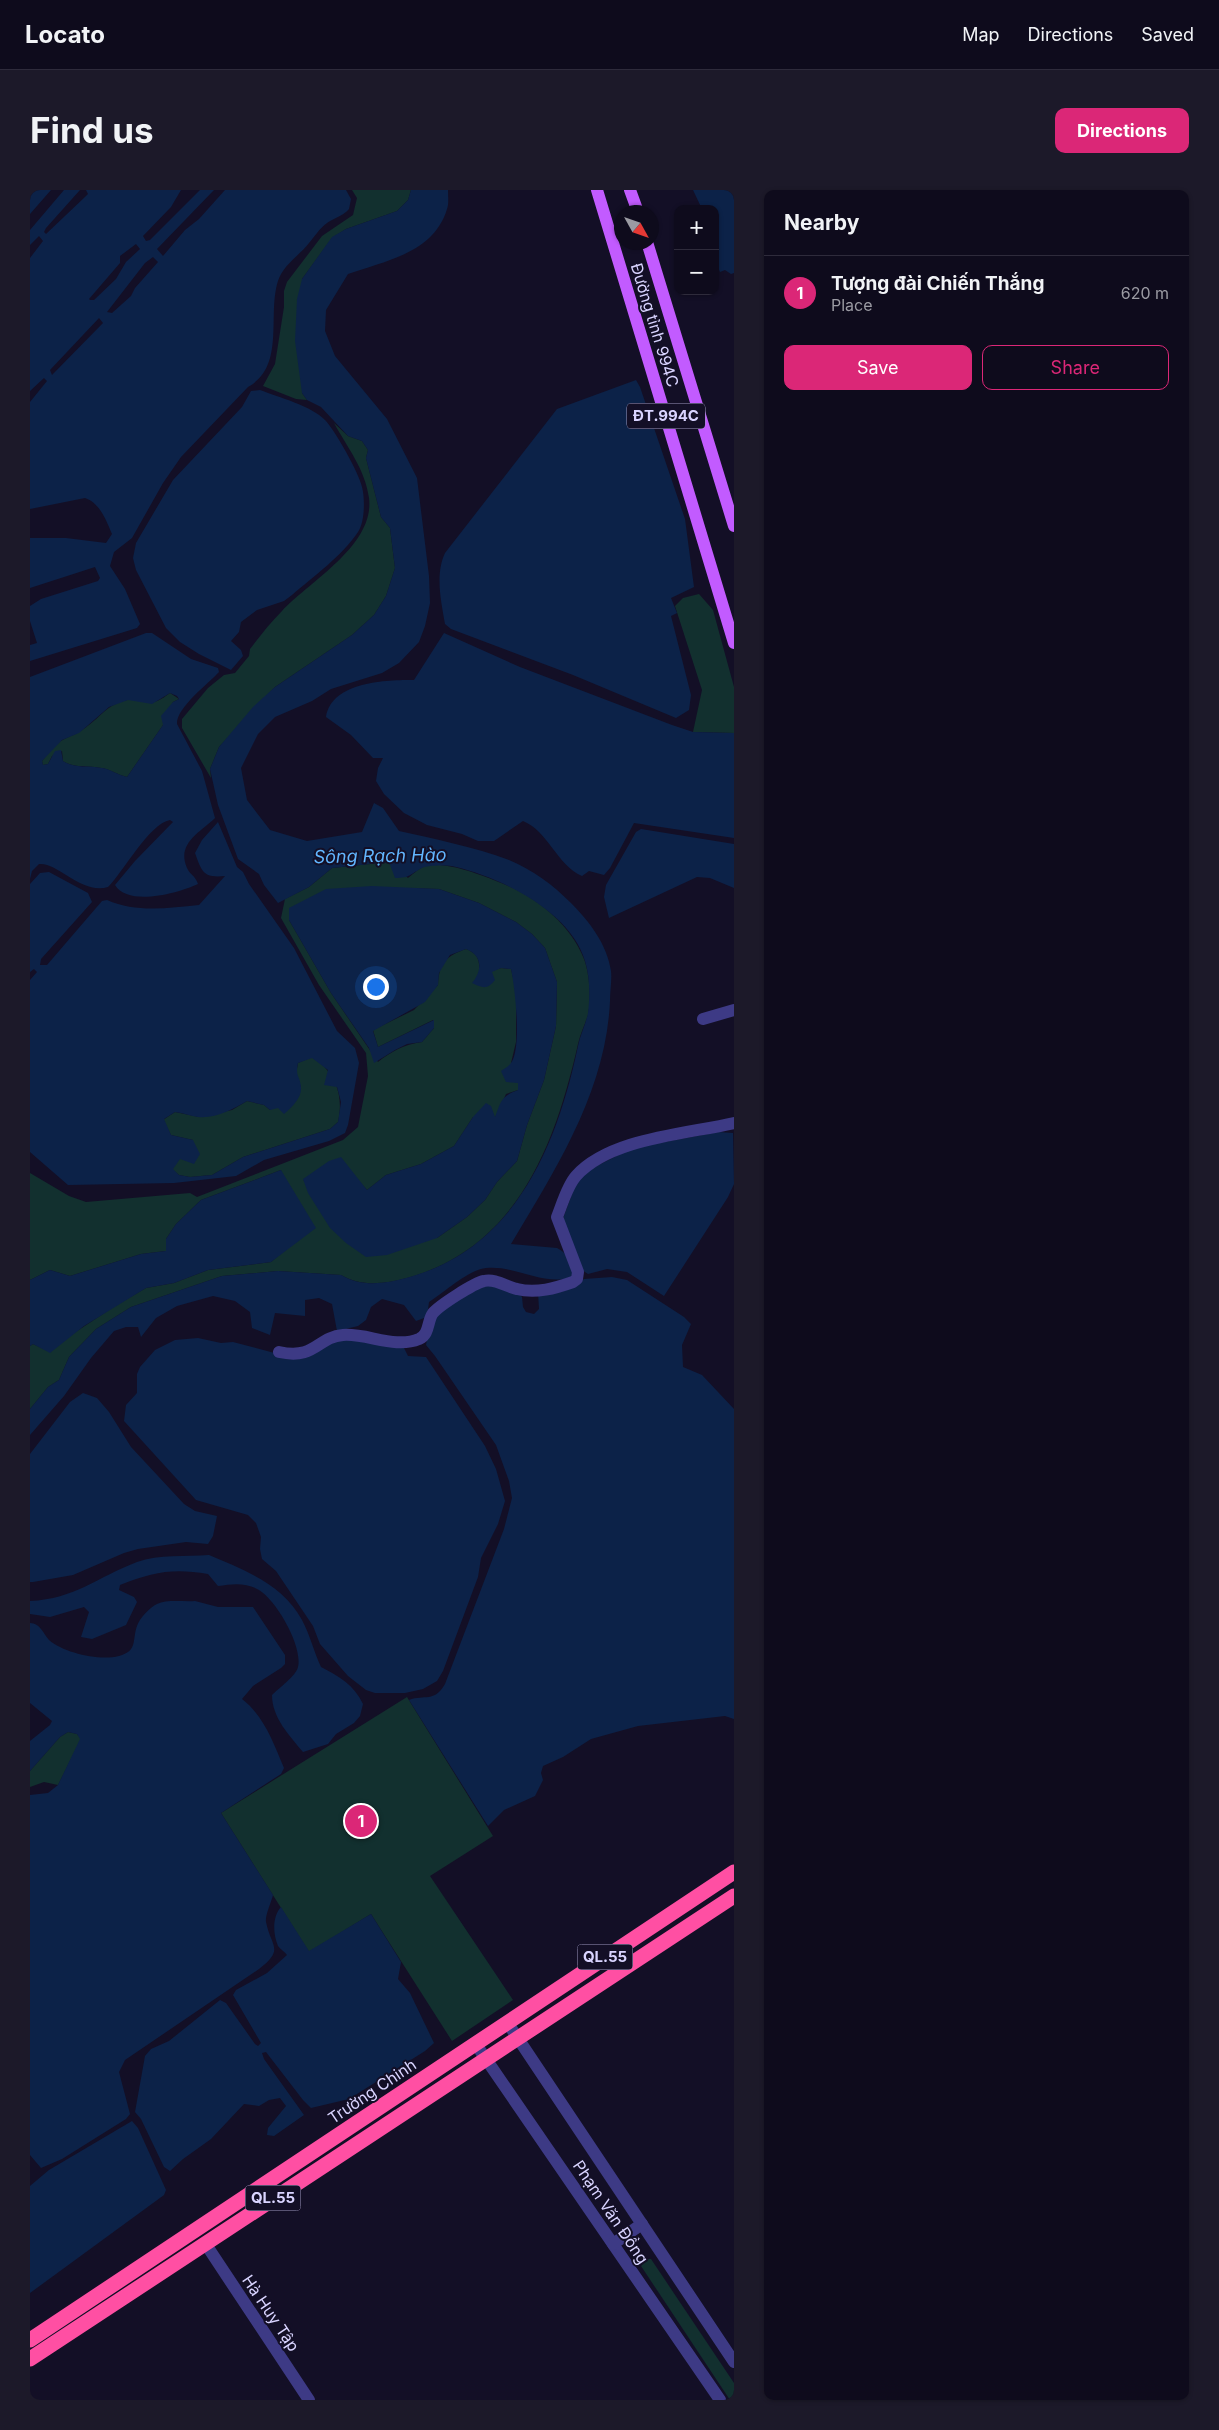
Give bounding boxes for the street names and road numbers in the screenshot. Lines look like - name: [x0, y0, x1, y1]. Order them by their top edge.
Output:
- street label: Đường tỉnh 994C: [627, 261, 683, 389]
- road number: ĐT.994C: [627, 404, 705, 428]
- road number: QL.55: [578, 1944, 632, 1970]
- street label: Trường Chinh: [324, 2054, 420, 2128]
- street label: Phạm Văn Đồng: [569, 2156, 653, 2268]
- road number: QL.55: [246, 2186, 300, 2210]
- street label: Hà Huy Tập: [238, 2271, 304, 2355]

